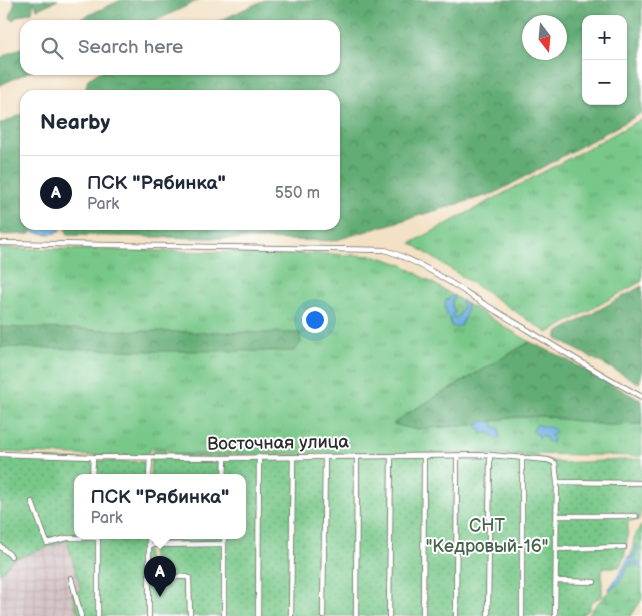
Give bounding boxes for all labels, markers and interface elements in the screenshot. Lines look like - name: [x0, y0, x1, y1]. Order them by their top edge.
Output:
- north arrow: [522, 15, 567, 60]
- map controls: [582, 15, 627, 105]
- button: +: [582, 15, 627, 60]
- search box: [20, 20, 340, 75]
- icon: search: [38, 34, 66, 62]
- text: Search here: [78, 36, 183, 59]
- button: −: [582, 60, 627, 105]
- text: Nearby: [40, 110, 110, 135]
- text: ПСК "Рябинка": [87, 172, 226, 195]
- text: A: [51, 184, 61, 203]
- text: 550 m: [275, 184, 320, 203]
- text: Park: [87, 195, 119, 214]
- your location: [302, 307, 328, 333]
- street label: Восточная улица: [207, 431, 349, 455]
- popup: [74, 474, 246, 539]
- text: ПСК "Рябинка": [91, 486, 229, 509]
- text: Park: [91, 509, 123, 528]
- park label: СНТ "Кедровый-16": [426, 515, 548, 557]
- pin: A: [144, 556, 176, 597]

